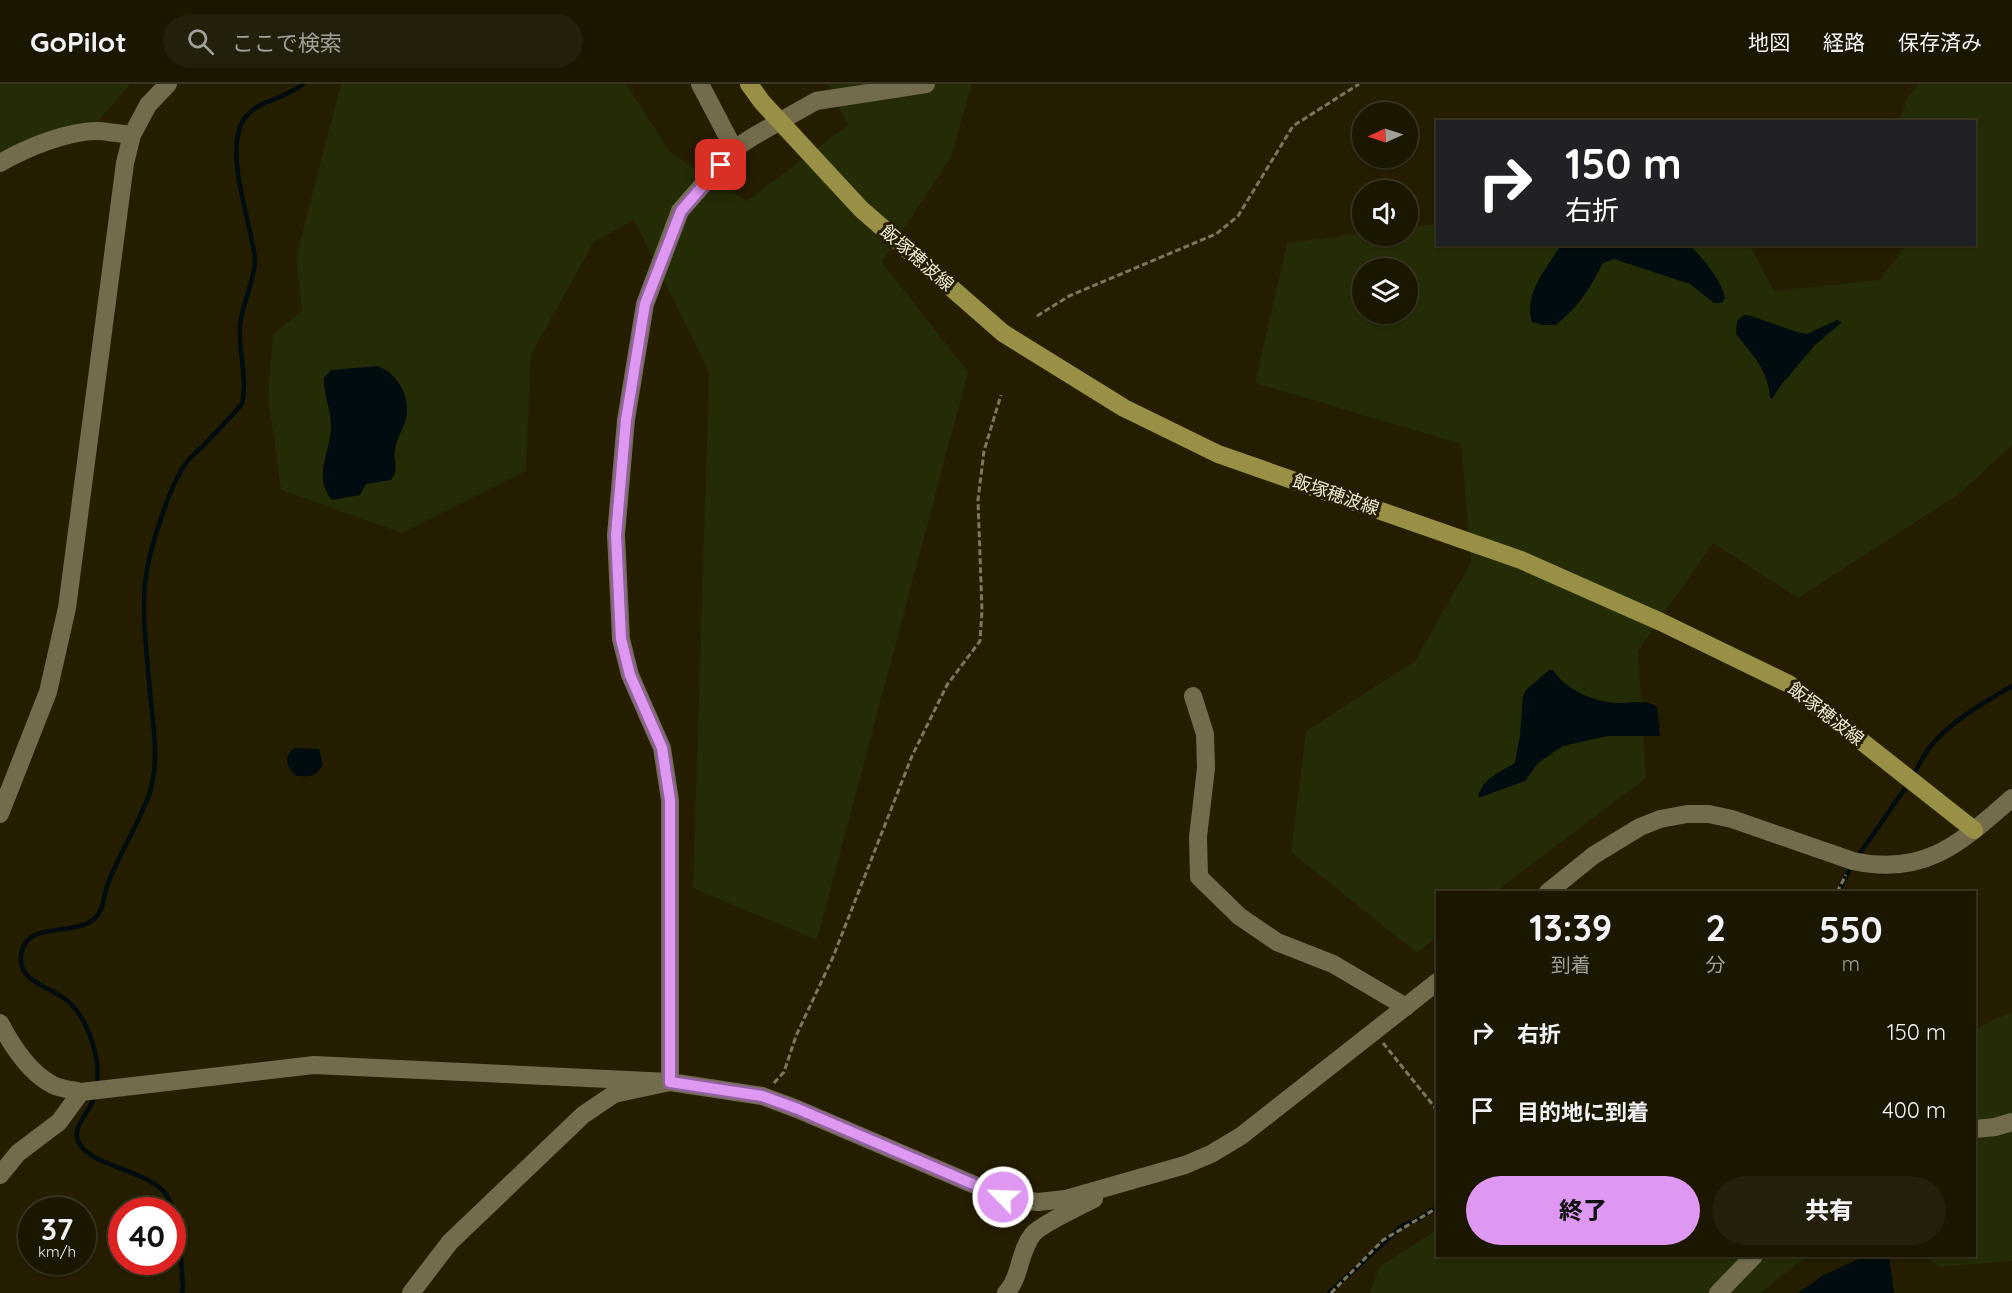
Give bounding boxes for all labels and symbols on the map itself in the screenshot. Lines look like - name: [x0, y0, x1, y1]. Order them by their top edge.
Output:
- north arrow: [1352, 102, 1418, 168]
- pin: [695, 139, 746, 190]
- street label: 飯塚穂波線: [876, 219, 959, 296]
- street label: 飯塚穂波線: [1290, 469, 1382, 520]
- street label: 飯塚穂波線: [1784, 677, 1869, 750]
- position arrow: [971, 1165, 1035, 1229]
- speed limit sign: 40: [108, 1197, 186, 1275]

